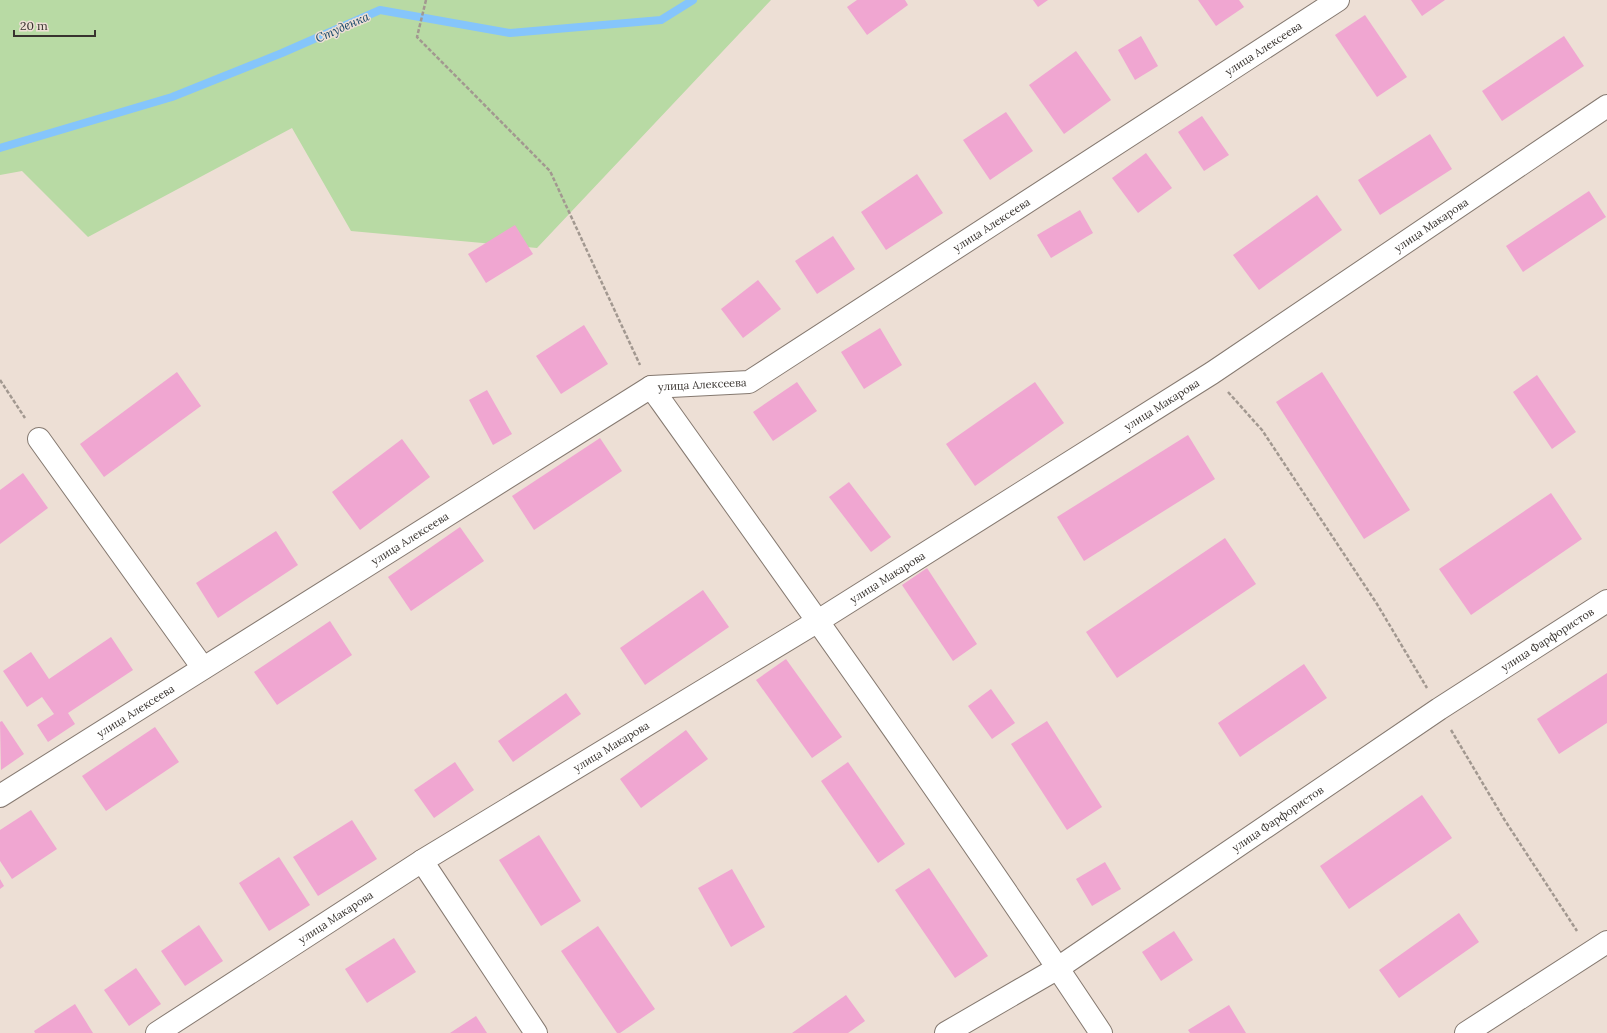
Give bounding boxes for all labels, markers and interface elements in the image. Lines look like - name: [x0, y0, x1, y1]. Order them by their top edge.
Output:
- water label: Студенка: [313, 8, 372, 45]
- scale bar: [14, 12, 95, 38]
- text: 20 m: [20, 18, 48, 33]
- street label: улица Алексеева: [1222, 18, 1305, 78]
- street label: улица Алексеева: [950, 194, 1033, 255]
- street label: улица Макарова: [1391, 195, 1471, 255]
- street label: улица Алексеева: [657, 375, 747, 394]
- street label: улица Макарова: [1121, 376, 1202, 434]
- street label: улица Алексеева: [368, 509, 451, 568]
- street label: улица Макарова: [847, 548, 928, 606]
- street label: улица Фарфористов: [1498, 604, 1597, 674]
- street label: улица Алексеева: [94, 681, 177, 740]
- street label: улица Макарова: [570, 718, 652, 775]
- street label: улица Фарфористов: [1229, 782, 1326, 855]
- street label: улица Макарова: [296, 887, 376, 946]

